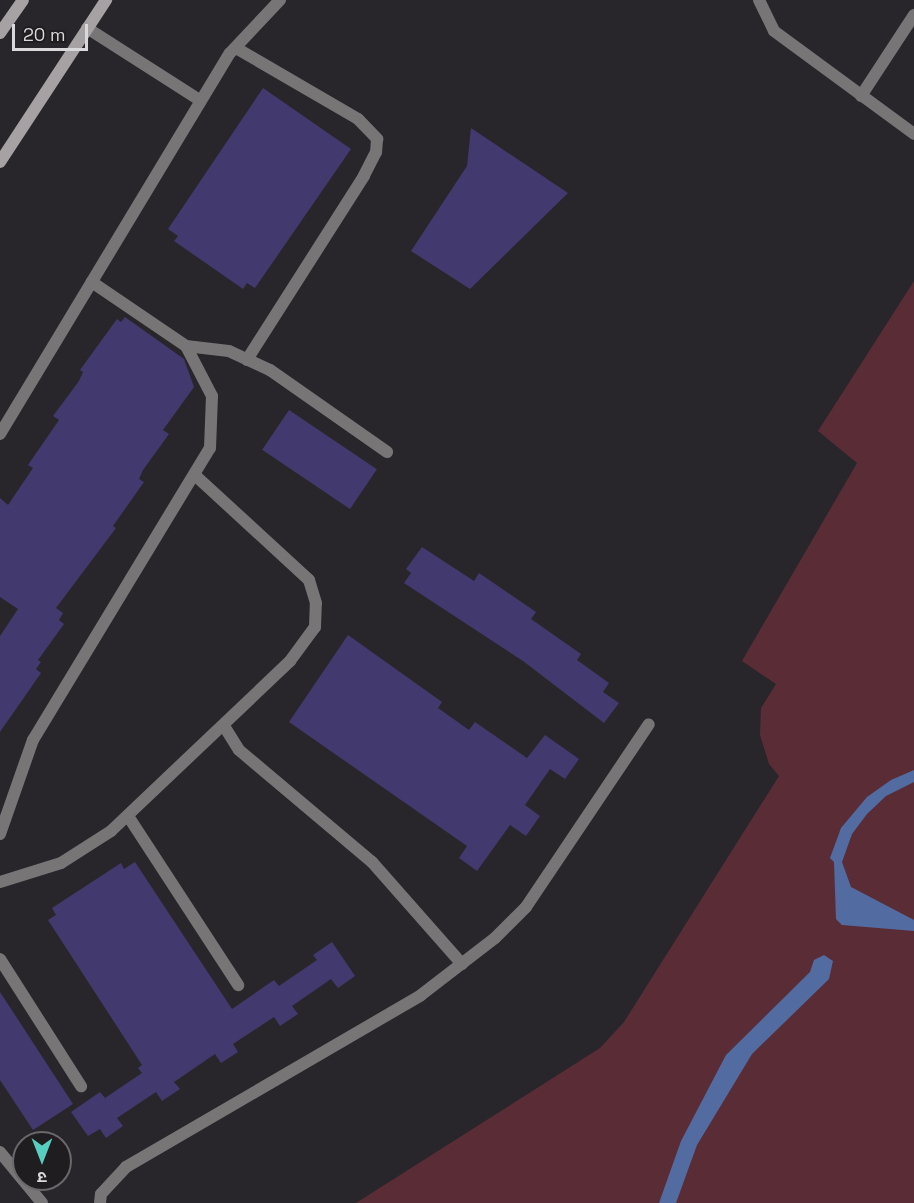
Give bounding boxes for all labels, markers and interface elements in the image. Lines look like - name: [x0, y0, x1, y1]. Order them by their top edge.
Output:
- scale bar: [15, 12, 92, 50]
- text: 20 m: [23, 23, 66, 46]
- north arrow: [12, 1131, 72, 1191]
- text: उ: [37, 1167, 47, 1188]

